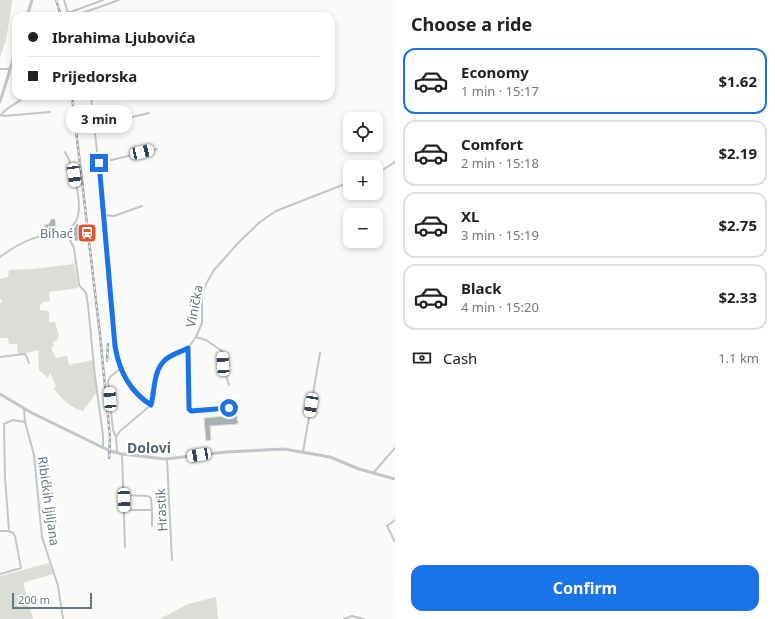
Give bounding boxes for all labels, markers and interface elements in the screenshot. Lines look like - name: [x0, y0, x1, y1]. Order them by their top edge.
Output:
- text: Choose a ride: [411, 12, 532, 36]
- text: Ibrahima Ljubovića: [52, 27, 195, 47]
- text: Economy: [461, 62, 529, 82]
- icon: car: [413, 63, 449, 99]
- text: Prijedorska: [52, 66, 137, 86]
- text: $1.62: [718, 71, 757, 91]
- text: 1 min · 15:17: [461, 82, 539, 100]
- callout: 3 min: [66, 105, 132, 133]
- text: 3 min: [81, 110, 117, 128]
- map controls: [343, 112, 383, 248]
- button: locate: [343, 112, 383, 152]
- text: Comfort: [461, 134, 523, 154]
- icon: car: [413, 135, 449, 171]
- car: [129, 143, 155, 161]
- text: $2.19: [718, 143, 757, 163]
- route end: [90, 154, 108, 172]
- text: 2 min · 15:18: [461, 154, 539, 172]
- button: +: [343, 160, 383, 200]
- car: [66, 162, 82, 188]
- text: XL: [461, 206, 479, 226]
- icon: car: [413, 207, 449, 243]
- button: −: [343, 208, 383, 248]
- text: $2.75: [718, 215, 757, 235]
- station icon: Bihać: [76, 222, 98, 244]
- place label: Bihać: [40, 224, 73, 242]
- text: 3 min · 15:19: [461, 226, 539, 244]
- text: Black: [461, 278, 501, 298]
- icon: car: [413, 279, 449, 315]
- street label: Vinička: [181, 283, 207, 329]
- text: $2.33: [718, 287, 757, 307]
- text: 4 min · 15:20: [461, 298, 539, 316]
- icon: cash: [411, 347, 433, 369]
- text: Cash: [443, 348, 477, 368]
- text: 1.1 km: [718, 349, 759, 367]
- car: [216, 352, 230, 376]
- car: [103, 387, 117, 411]
- car: [303, 392, 319, 418]
- route start: [220, 399, 238, 417]
- district label: Dolovi: [127, 438, 171, 457]
- car: [186, 447, 212, 463]
- street label: Ribićkih ljiljana: [34, 455, 64, 547]
- car: [118, 488, 130, 512]
- street label: Hrastik: [151, 488, 171, 532]
- button: Confirm: [411, 565, 759, 611]
- scale bar: [12, 591, 92, 610]
- text: 200 m: [18, 592, 50, 607]

